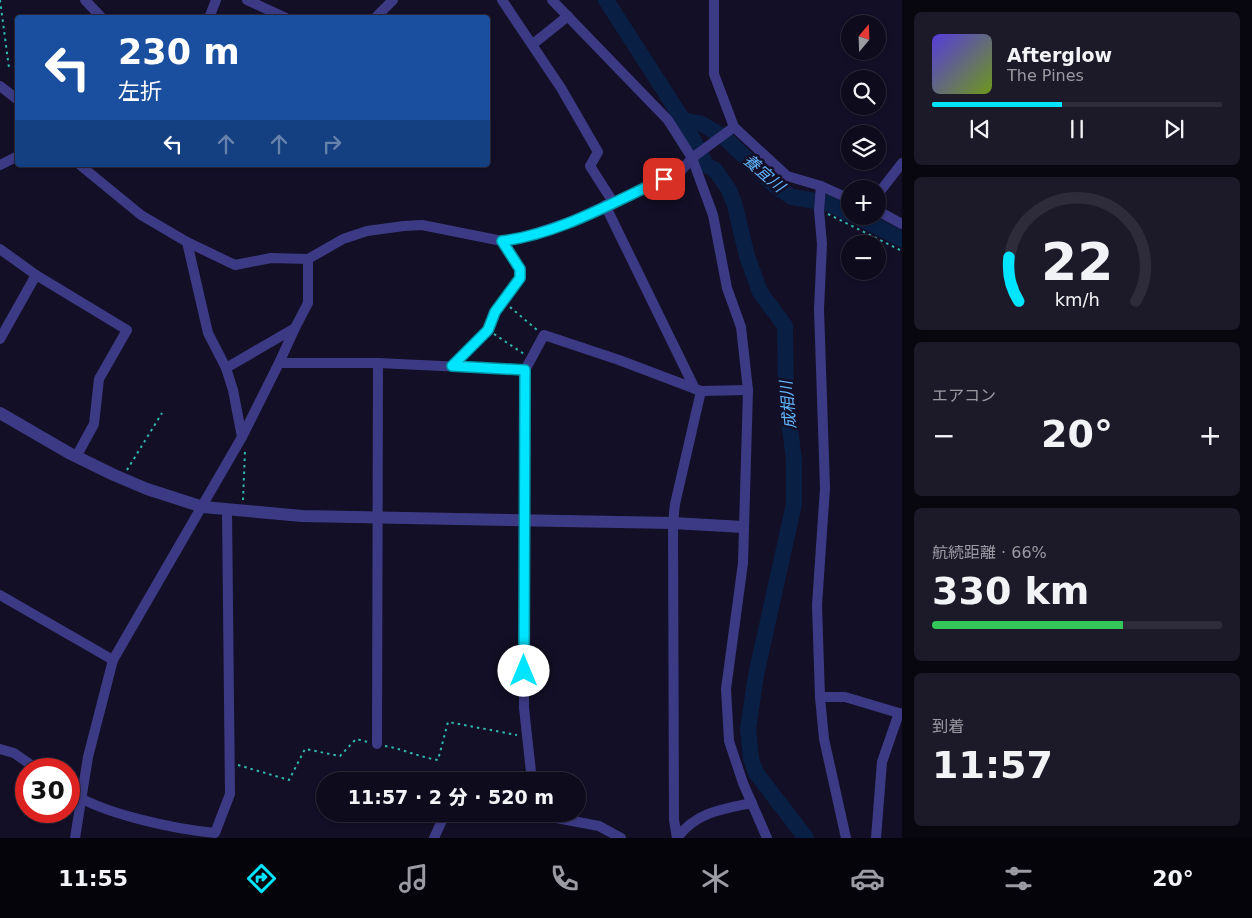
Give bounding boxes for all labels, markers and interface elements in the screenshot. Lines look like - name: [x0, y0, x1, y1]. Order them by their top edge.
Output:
- north arrow: [841, 15, 886, 60]
- map controls: [841, 15, 886, 280]
- text: 230 m: [118, 32, 240, 72]
- icon: left: [35, 35, 100, 100]
- text: Afterglow: [1007, 44, 1112, 66]
- text: The Pines: [1007, 66, 1084, 85]
- button: search: [841, 70, 886, 115]
- text: 左折: [118, 79, 162, 104]
- icon: previous: [966, 115, 994, 143]
- icon: pause: [1063, 115, 1091, 143]
- icon: next: [1160, 115, 1188, 143]
- button: layers: [841, 125, 886, 170]
- icon: left: [159, 130, 187, 158]
- icon: ahead: [212, 130, 240, 158]
- icon: ahead: [265, 130, 293, 158]
- icon: right: [318, 130, 346, 158]
- water label: 養宜川: [740, 150, 790, 197]
- pin: [643, 158, 685, 200]
- icon: arrive: [650, 165, 678, 193]
- button: +: [841, 180, 886, 225]
- text: 22: [1041, 232, 1113, 292]
- button: −: [841, 235, 886, 280]
- text: km/h: [1054, 289, 1100, 310]
- water label: 成相川: [776, 378, 800, 430]
- text: エアコン: [932, 386, 996, 405]
- text: 20°: [1041, 412, 1113, 456]
- text: −: [932, 419, 955, 452]
- text: +: [1199, 419, 1222, 452]
- text: 航続距離 · 66%: [932, 543, 1047, 562]
- text: 330 km: [932, 569, 1089, 613]
- position arrow: [497, 644, 549, 696]
- text: 到着: [932, 717, 964, 736]
- text: 11:57: [932, 743, 1053, 787]
- speed limit sign: 30: [15, 758, 80, 823]
- text: 11:57 · 2 分 · 520 m: [348, 786, 554, 808]
- icon: directions: [244, 861, 279, 896]
- icon: music: [396, 861, 431, 896]
- icon: phone: [547, 861, 582, 896]
- icon: climate: [698, 861, 733, 896]
- icon: car: [850, 861, 885, 896]
- icon: filters: [1001, 861, 1036, 896]
- text: 11:55: [58, 866, 128, 891]
- text: 20°: [1152, 866, 1194, 891]

